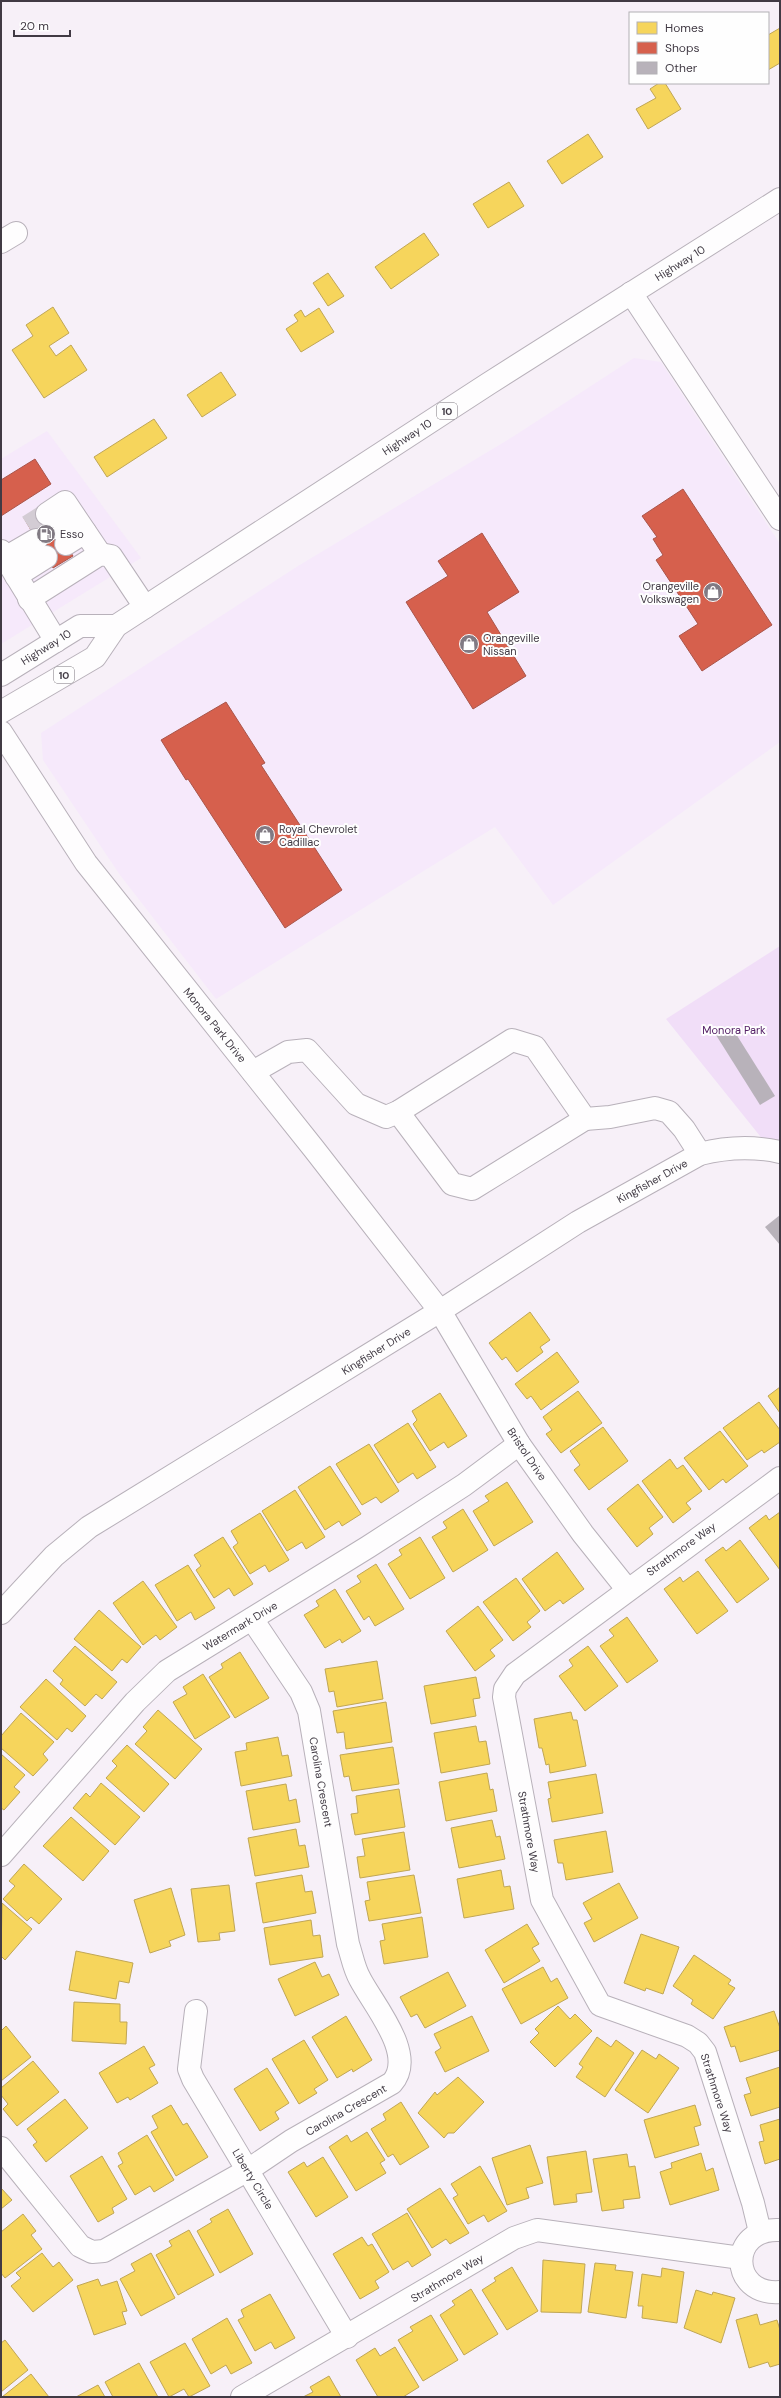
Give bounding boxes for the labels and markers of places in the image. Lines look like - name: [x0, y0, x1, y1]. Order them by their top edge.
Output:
- fuel station icon: Esso: [35, 523, 57, 545]
- place label: Esso: [60, 527, 84, 541]
- place label: Orangeville Volkswagen: [640, 579, 699, 606]
- shop icon: Orangeville Volkswagen: [702, 581, 724, 603]
- place label: Orangeville Nissan: [483, 631, 539, 658]
- shop icon: Orangeville Nissan: [458, 633, 480, 655]
- place label: Royal Chevrolet Cadillac: [279, 822, 358, 849]
- shop icon: Royal Chevrolet Cadillac: [254, 824, 276, 846]

